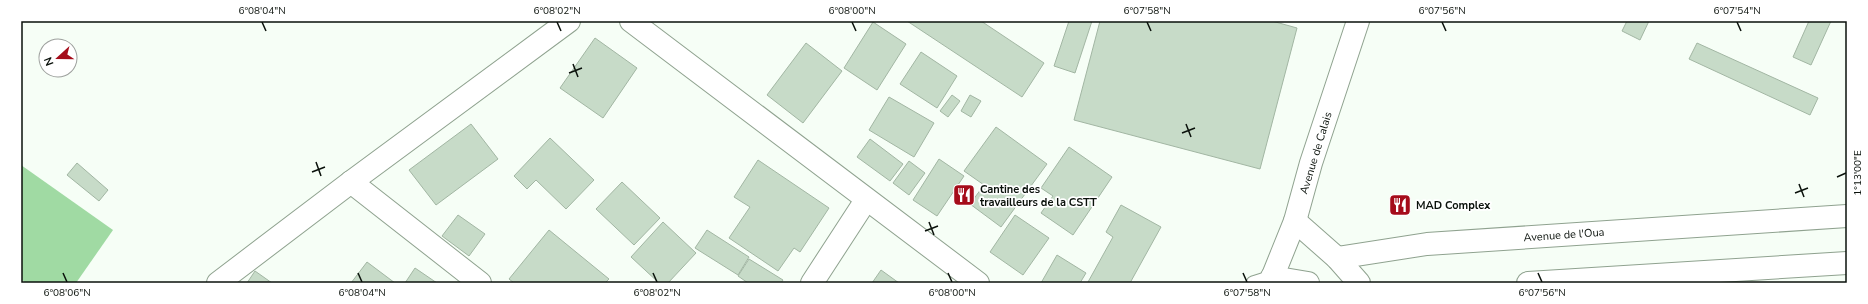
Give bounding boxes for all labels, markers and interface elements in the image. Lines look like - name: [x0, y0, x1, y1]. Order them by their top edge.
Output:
- text: 6°08'04"N: [238, 4, 286, 18]
- text: 6°08'02"N: [533, 4, 581, 18]
- text: 6°08'00"N: [828, 4, 876, 18]
- text: 6°07'58"N: [1123, 4, 1171, 18]
- text: 6°07'56"N: [1418, 4, 1466, 18]
- text: 6°07'54"N: [1713, 4, 1761, 18]
- north arrow: [38, 38, 78, 78]
- text: N: [41, 55, 58, 68]
- street label: Avenue de Calais: [1296, 110, 1336, 196]
- text: 1°13'00"E: [1851, 150, 1865, 196]
- restaurant icon: Cantine des travailleurs de la CSTT: [951, 182, 977, 208]
- place label: Cantine des travailleurs de la CSTT: [980, 182, 1097, 210]
- restaurant icon: MAD Complex: [1387, 192, 1413, 218]
- place label: MAD Complex: [1416, 198, 1491, 213]
- street label: Avenue de l'Oua: [1523, 225, 1605, 245]
- text: 6°08'06"N: [43, 286, 91, 300]
- text: 6°08'04"N: [338, 286, 386, 300]
- text: 6°08'02"N: [633, 286, 681, 300]
- text: 6°08'00"N: [928, 286, 976, 300]
- text: 6°07'58"N: [1223, 286, 1271, 300]
- text: 6°07'56"N: [1518, 286, 1566, 300]

